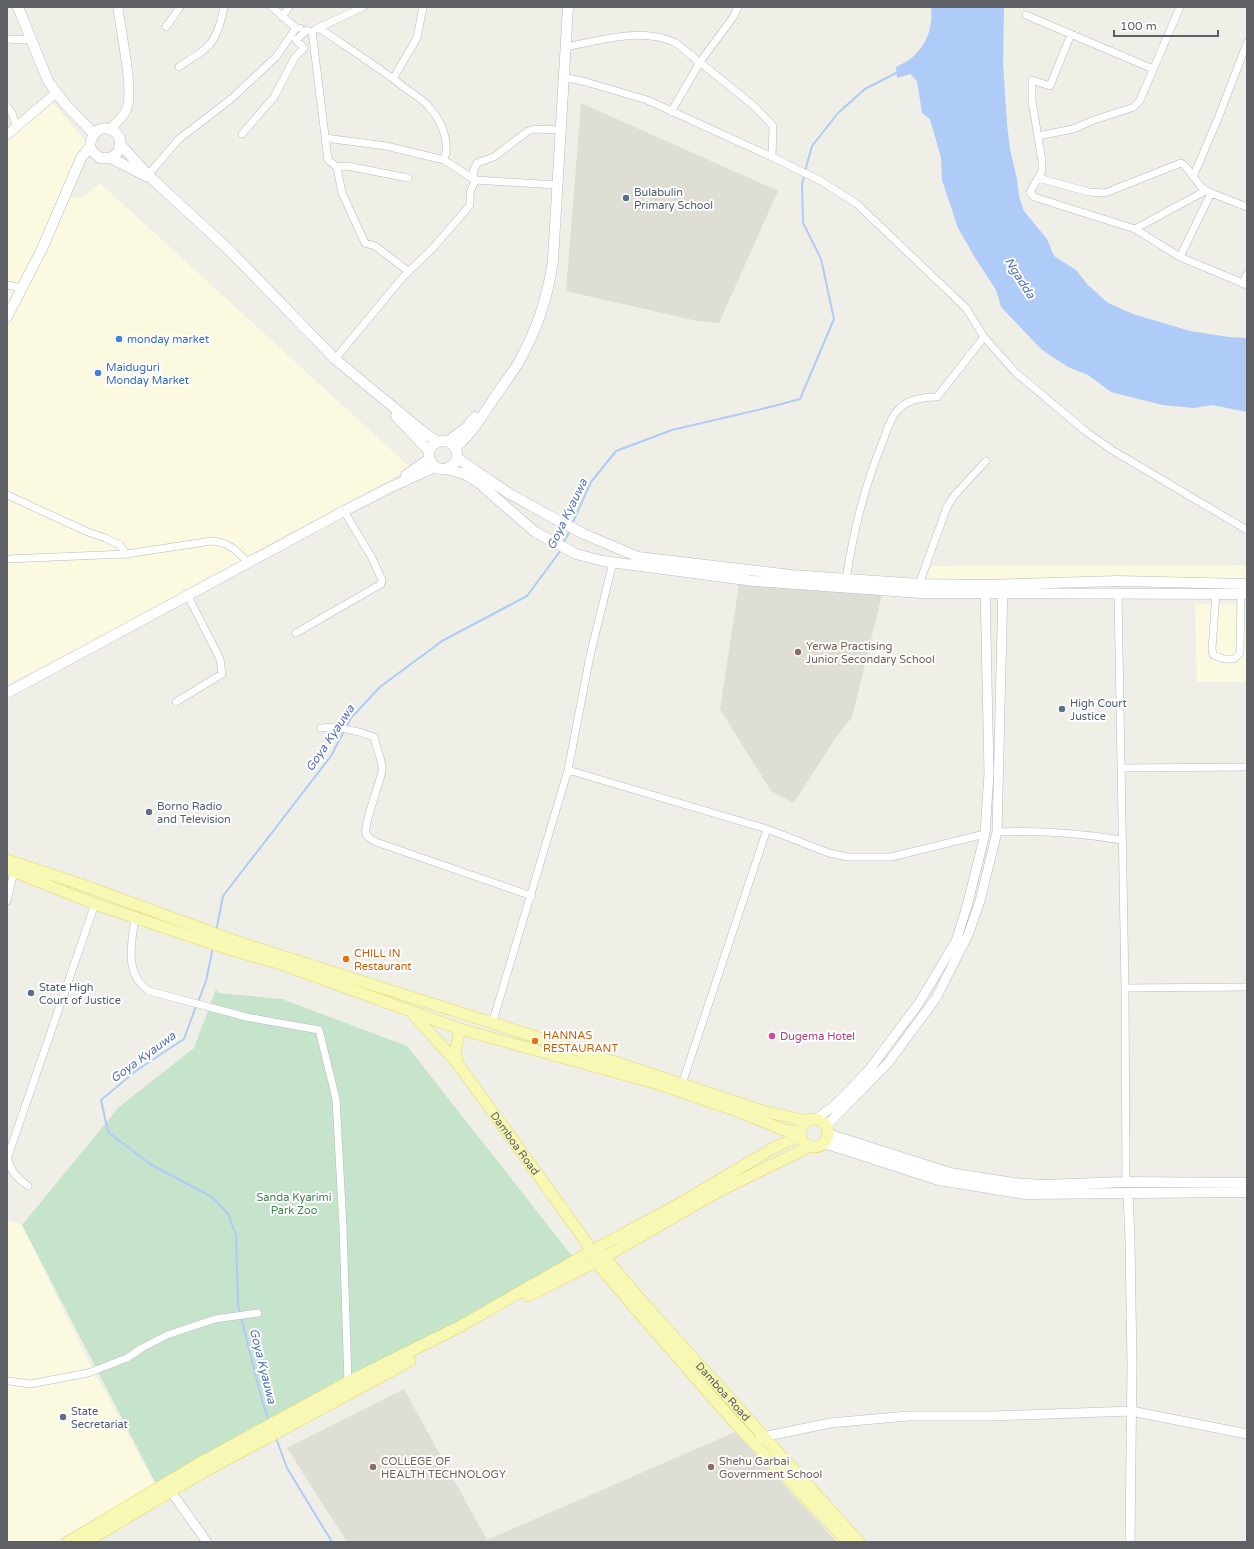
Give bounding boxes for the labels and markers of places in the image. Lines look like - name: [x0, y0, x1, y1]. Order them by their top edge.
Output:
- place label: Bulabulin Primary School: [634, 186, 713, 212]
- marker: Bulabulin Primary School: [621, 193, 631, 203]
- place label: monday market: [127, 333, 209, 346]
- marker: monday market: [114, 334, 124, 344]
- place label: Maiduguri Monday Market: [106, 361, 189, 387]
- marker: Maiduguri Monday Market: [93, 368, 103, 378]
- place label: Yerwa Practising Junior Secondary School: [806, 640, 935, 666]
- marker: Yerwa Practising Junior Secondary School: [793, 647, 803, 657]
- place label: High Court Justice: [1070, 697, 1127, 723]
- marker: High Court Justice: [1057, 704, 1067, 714]
- place label: Borno Radio and Television: [157, 800, 231, 826]
- marker: Borno Radio and Television: [144, 807, 154, 817]
- place label: CHILL IN Restaurant: [354, 947, 412, 973]
- marker: CHILL IN Restaurant: [341, 954, 351, 964]
- place label: State High Court of Justice: [39, 981, 121, 1007]
- marker: State High Court of Justice: [26, 988, 36, 998]
- place label: HANNAS RESTAURANT: [543, 1029, 618, 1055]
- place label: Dugema Hotel: [780, 1030, 855, 1043]
- marker: Dugema Hotel: [767, 1031, 777, 1041]
- marker: HANNAS RESTAURANT: [530, 1036, 540, 1046]
- place label: State Secretariat: [71, 1405, 128, 1431]
- marker: State Secretariat: [58, 1412, 68, 1422]
- place label: COLLEGE OF HEALTH TECHNOLOGY: [381, 1455, 506, 1481]
- place label: Shehu Garbai Government School: [719, 1455, 822, 1481]
- marker: COLLEGE OF HEALTH TECHNOLOGY: [368, 1462, 378, 1472]
- marker: Shehu Garbai Government School: [706, 1462, 716, 1472]

